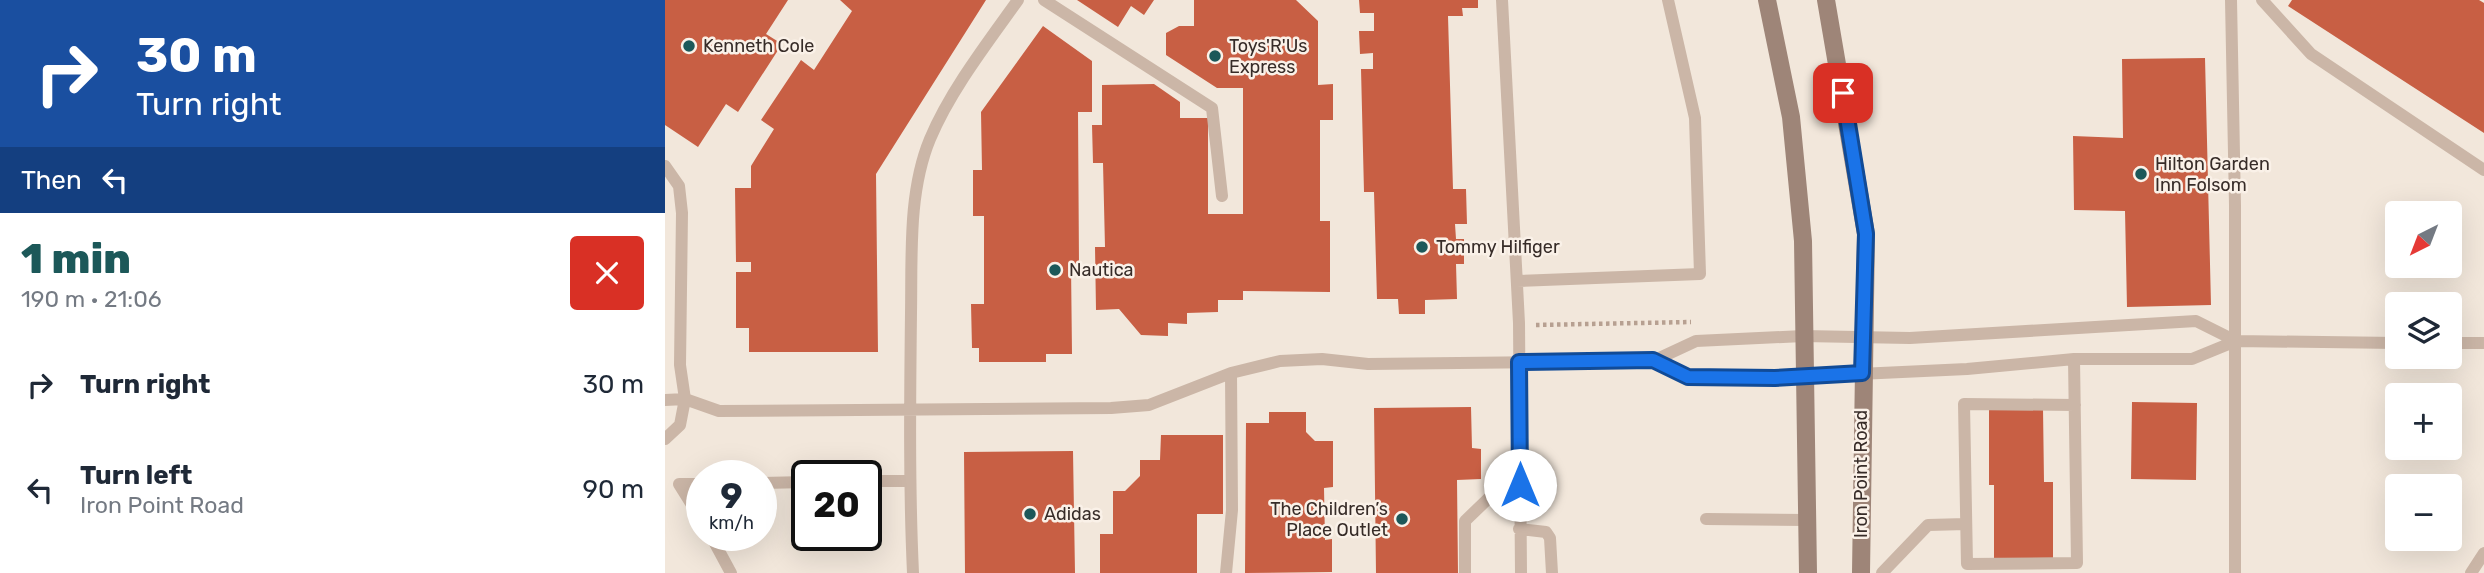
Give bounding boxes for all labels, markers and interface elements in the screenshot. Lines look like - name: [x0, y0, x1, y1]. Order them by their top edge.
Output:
- text: 30 m: [136, 26, 257, 84]
- icon: right: [21, 28, 112, 119]
- place label: Kenneth Cole: [703, 35, 814, 57]
- place label: Toys'R'Us Express: [1229, 35, 1307, 78]
- marker: Kenneth Cole: [681, 38, 697, 54]
- marker: Toys'R'Us Express: [1207, 48, 1223, 64]
- pin: [1813, 63, 1873, 123]
- icon: arrive: [1824, 74, 1862, 112]
- text: Turn right: [136, 85, 281, 123]
- place label: Hilton Garden Inn Folsom: [2155, 153, 2270, 196]
- icon: left: [96, 161, 134, 199]
- text: Then: [21, 165, 82, 196]
- marker: Hilton Garden Inn Folsom: [2133, 166, 2149, 182]
- north arrow: [2385, 201, 2462, 278]
- map controls: [2385, 201, 2462, 551]
- text: 1 min: [21, 234, 131, 284]
- button: close: [570, 236, 644, 310]
- place label: Tommy Hilfiger: [1436, 236, 1560, 258]
- marker: Tommy Hilfiger: [1414, 239, 1430, 255]
- place label: Nautica: [1069, 259, 1134, 281]
- marker: Nautica: [1047, 262, 1063, 278]
- text: 190 m · 21:06: [21, 285, 162, 313]
- button: layers: [2385, 292, 2462, 369]
- icon: right: [21, 366, 59, 404]
- text: Turn right: [80, 369, 210, 400]
- text: 30 m: [582, 369, 644, 400]
- button: +: [2385, 383, 2462, 460]
- street label: Iron Point Road: [1850, 410, 1872, 538]
- position arrow: [1483, 448, 1557, 522]
- text: Turn left: [80, 460, 192, 491]
- speed limit sign: 20: [791, 460, 882, 551]
- icon: left: [21, 471, 59, 509]
- text: 90 m: [583, 474, 644, 505]
- button: −: [2385, 474, 2462, 551]
- text: 9: [720, 475, 743, 517]
- text: Iron Point Road: [80, 491, 244, 519]
- place label: The Children’s Place Outlet: [1270, 498, 1388, 541]
- place label: Adidas: [1044, 503, 1101, 525]
- marker: Adidas: [1022, 506, 1038, 522]
- marker: The Children’s Place Outlet: [1394, 511, 1410, 527]
- text: km/h: [709, 512, 754, 534]

